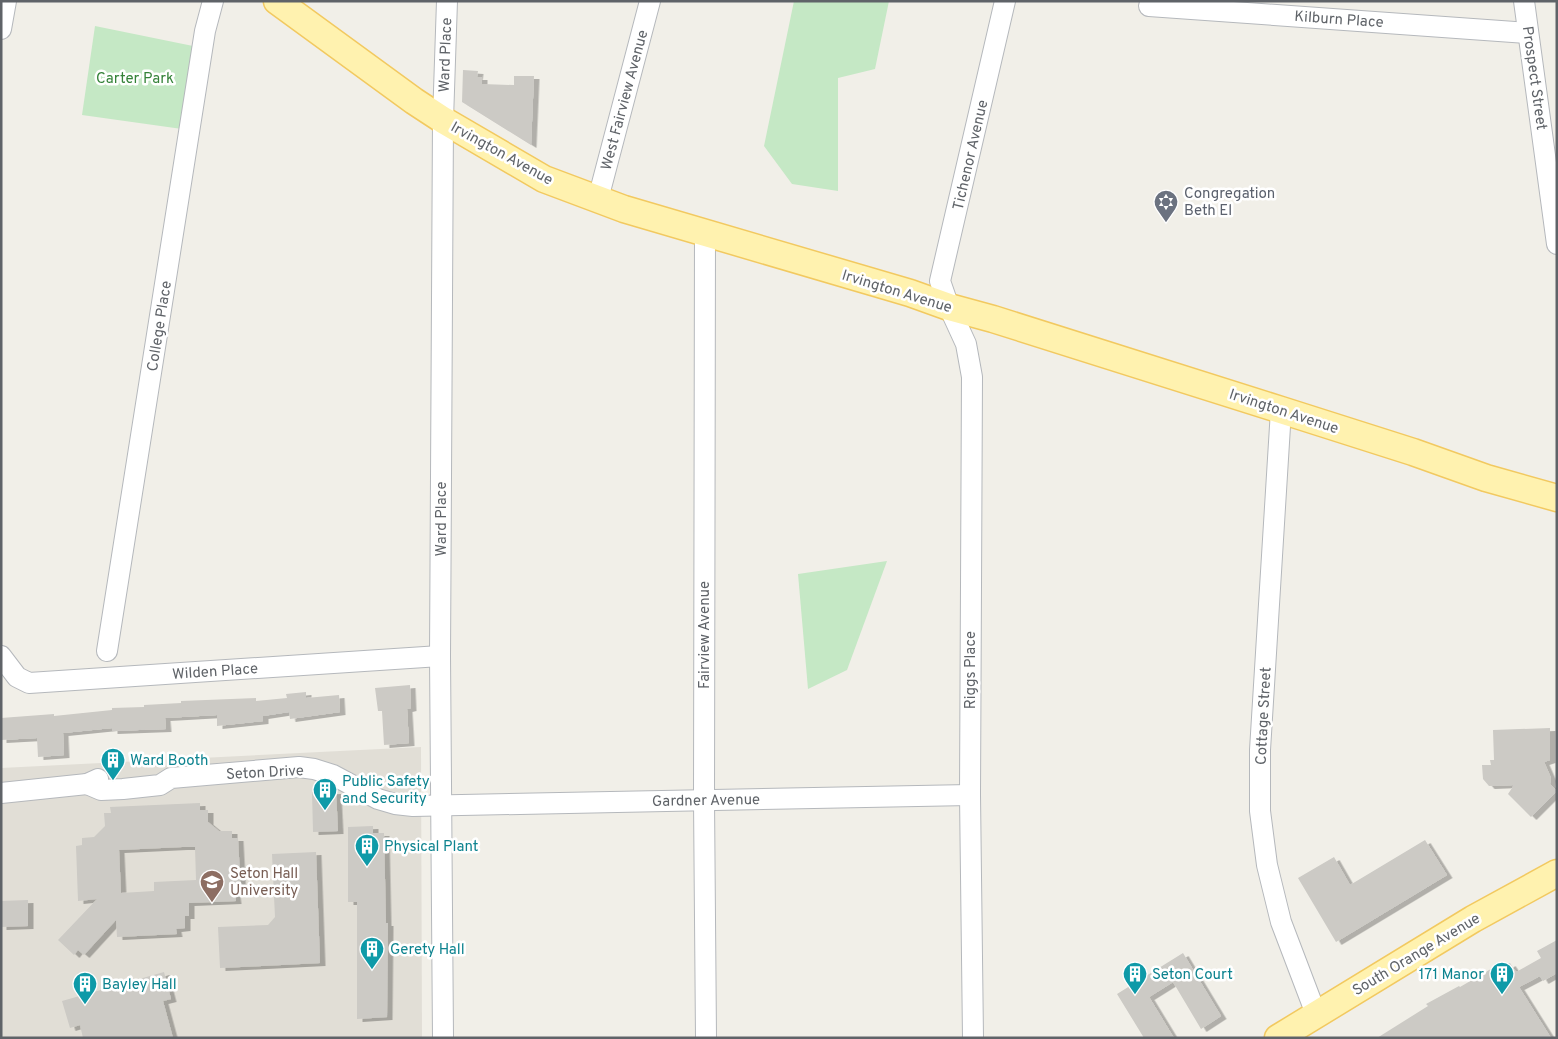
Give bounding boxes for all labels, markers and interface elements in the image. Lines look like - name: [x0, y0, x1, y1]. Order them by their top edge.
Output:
- street label: Kilburn Place: [1294, 8, 1384, 33]
- street label: Ward Place: [436, 17, 457, 93]
- street label: Prospect Street: [1517, 25, 1550, 132]
- street label: West Fairview Avenue: [598, 28, 653, 173]
- park label: Carter Park: [96, 70, 174, 89]
- street label: Tichenor Avenue: [950, 98, 993, 212]
- street label: Irvington Avenue: [447, 118, 556, 190]
- place label: Congregation Beth El: [1184, 185, 1275, 221]
- synagogue icon: Congregation Beth El: [1153, 189, 1179, 223]
- street label: Irvington Avenue: [839, 267, 954, 318]
- street label: College Place: [144, 280, 177, 373]
- street label: Irvington Avenue: [1226, 386, 1341, 439]
- street label: Ward Place: [433, 482, 452, 556]
- street label: Fairview Avenue: [696, 581, 715, 689]
- street label: Riggs Place: [962, 631, 981, 709]
- street label: Wilden Place: [171, 660, 259, 685]
- street label: Cottage Street: [1252, 666, 1277, 766]
- building icon: Ward Booth: [100, 747, 126, 781]
- place label: Ward Booth: [130, 752, 208, 771]
- street label: Seton Drive: [226, 762, 305, 785]
- place label: Public Safety and Security: [342, 773, 430, 809]
- building icon: Public Safety and Security: [312, 777, 338, 811]
- street label: Gardner Avenue: [652, 791, 760, 812]
- building icon: Physical Plant: [354, 833, 380, 867]
- place label: Physical Plant: [384, 838, 478, 857]
- place label: Seton Hall University: [230, 865, 298, 901]
- school or university icon: Seton Hall University: [199, 869, 225, 903]
- street label: South Orange Avenue: [1349, 910, 1484, 1001]
- building icon: Gerety Hall: [359, 936, 385, 970]
- place label: Gerety Hall: [390, 941, 465, 960]
- building icon: Seton Court: [1122, 961, 1148, 995]
- building icon: 171 Manor: [1489, 961, 1515, 995]
- place label: Seton Court: [1152, 966, 1233, 985]
- place label: 171 Manor: [1419, 966, 1484, 985]
- building icon: Bayley Hall: [72, 971, 98, 1005]
- place label: Bayley Hall: [102, 976, 177, 995]

